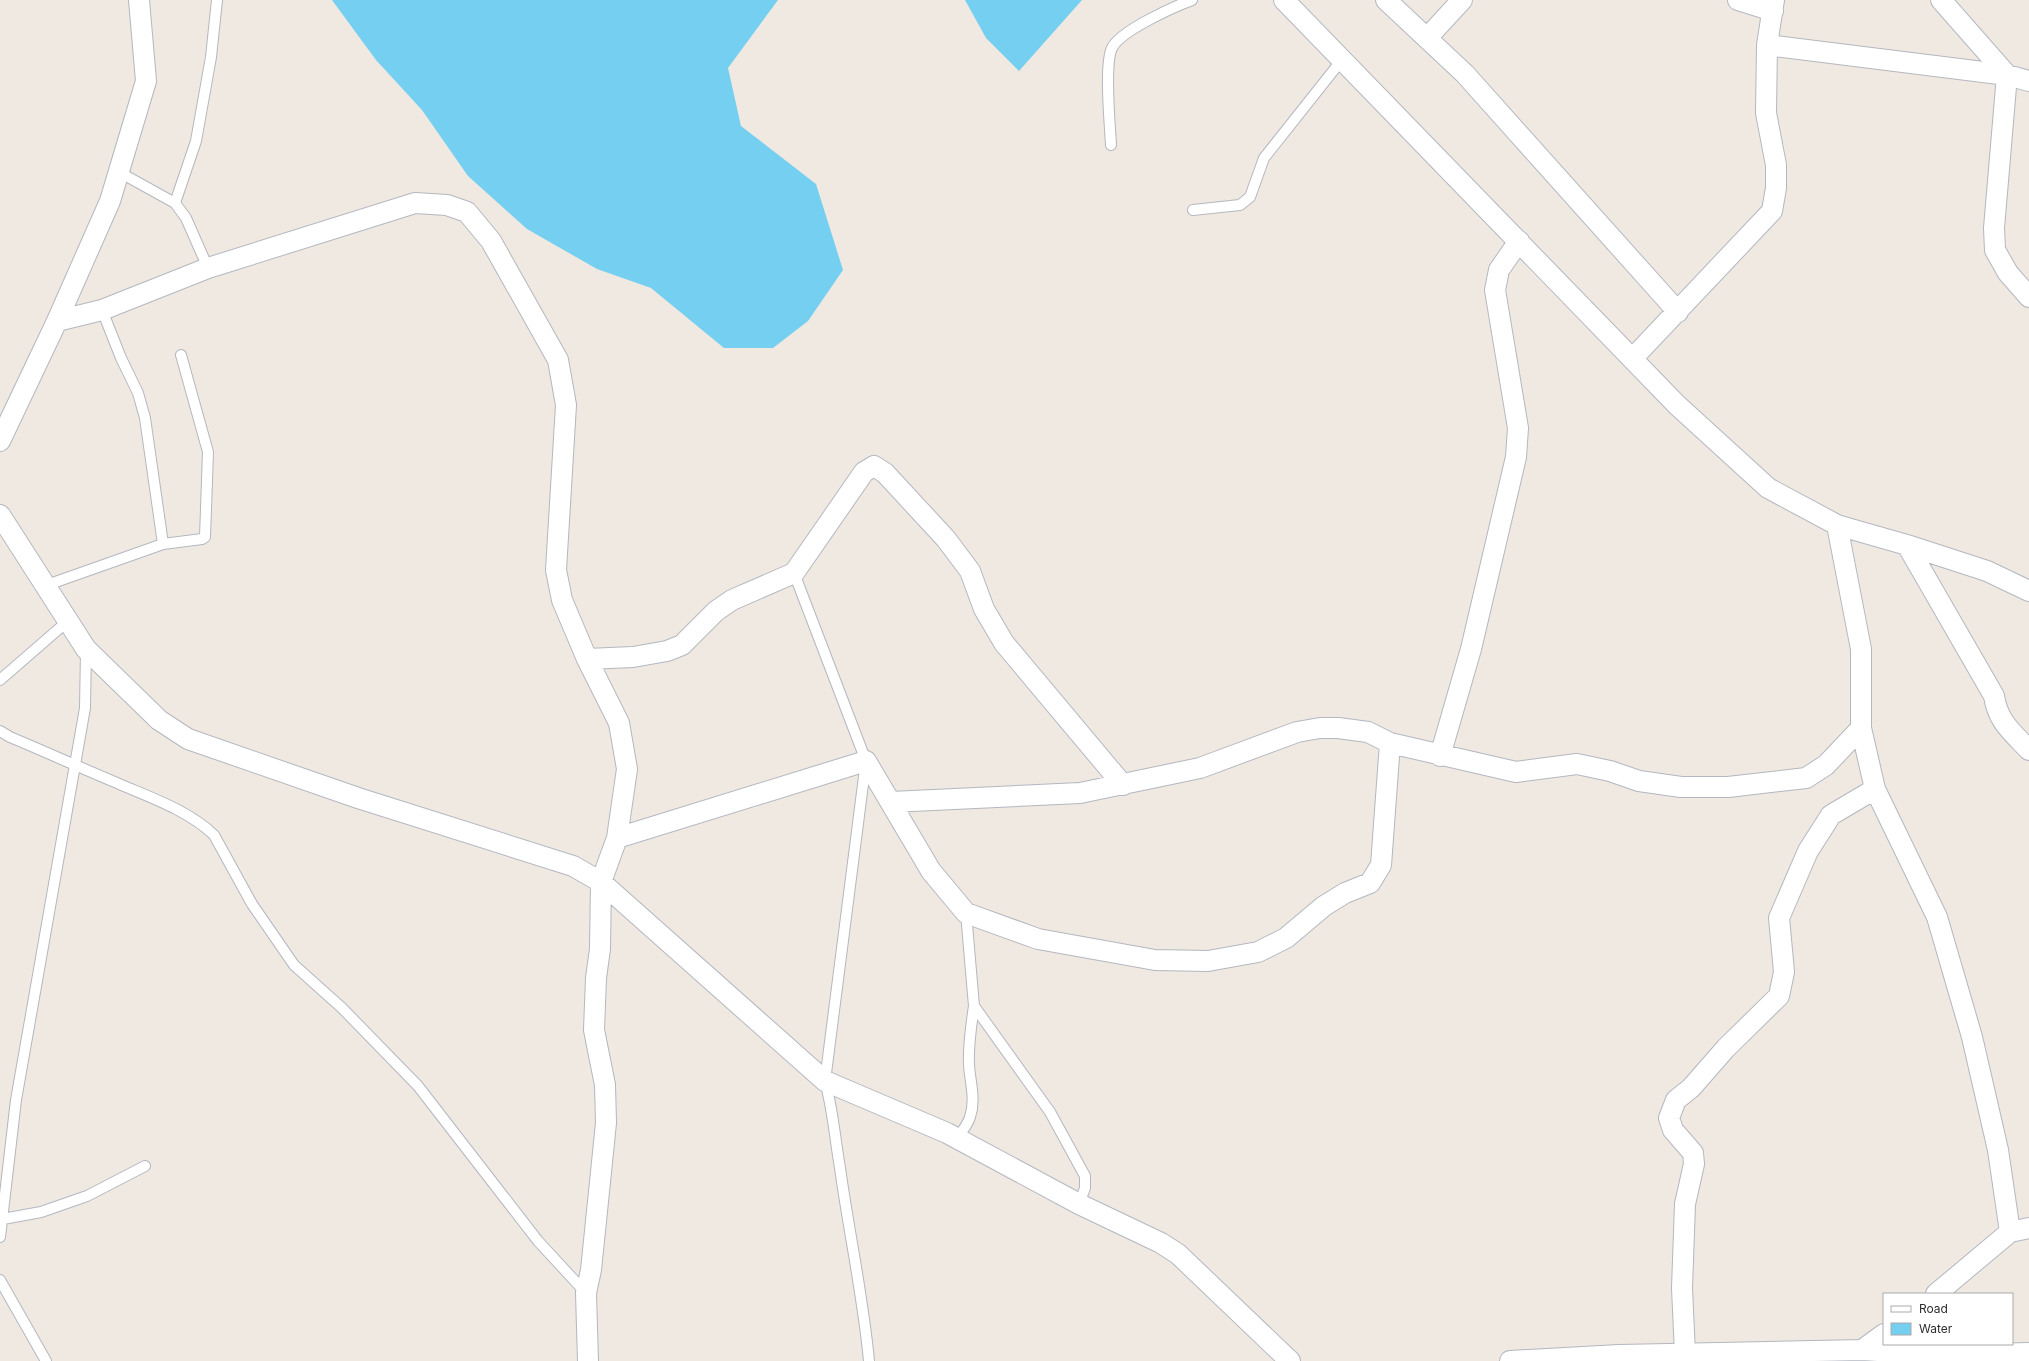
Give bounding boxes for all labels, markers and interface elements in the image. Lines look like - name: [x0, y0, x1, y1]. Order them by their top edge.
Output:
- legend: [1883, 1293, 2013, 1345]
- text: Road: [1919, 1301, 1948, 1316]
- text: Water: [1919, 1321, 1953, 1336]

